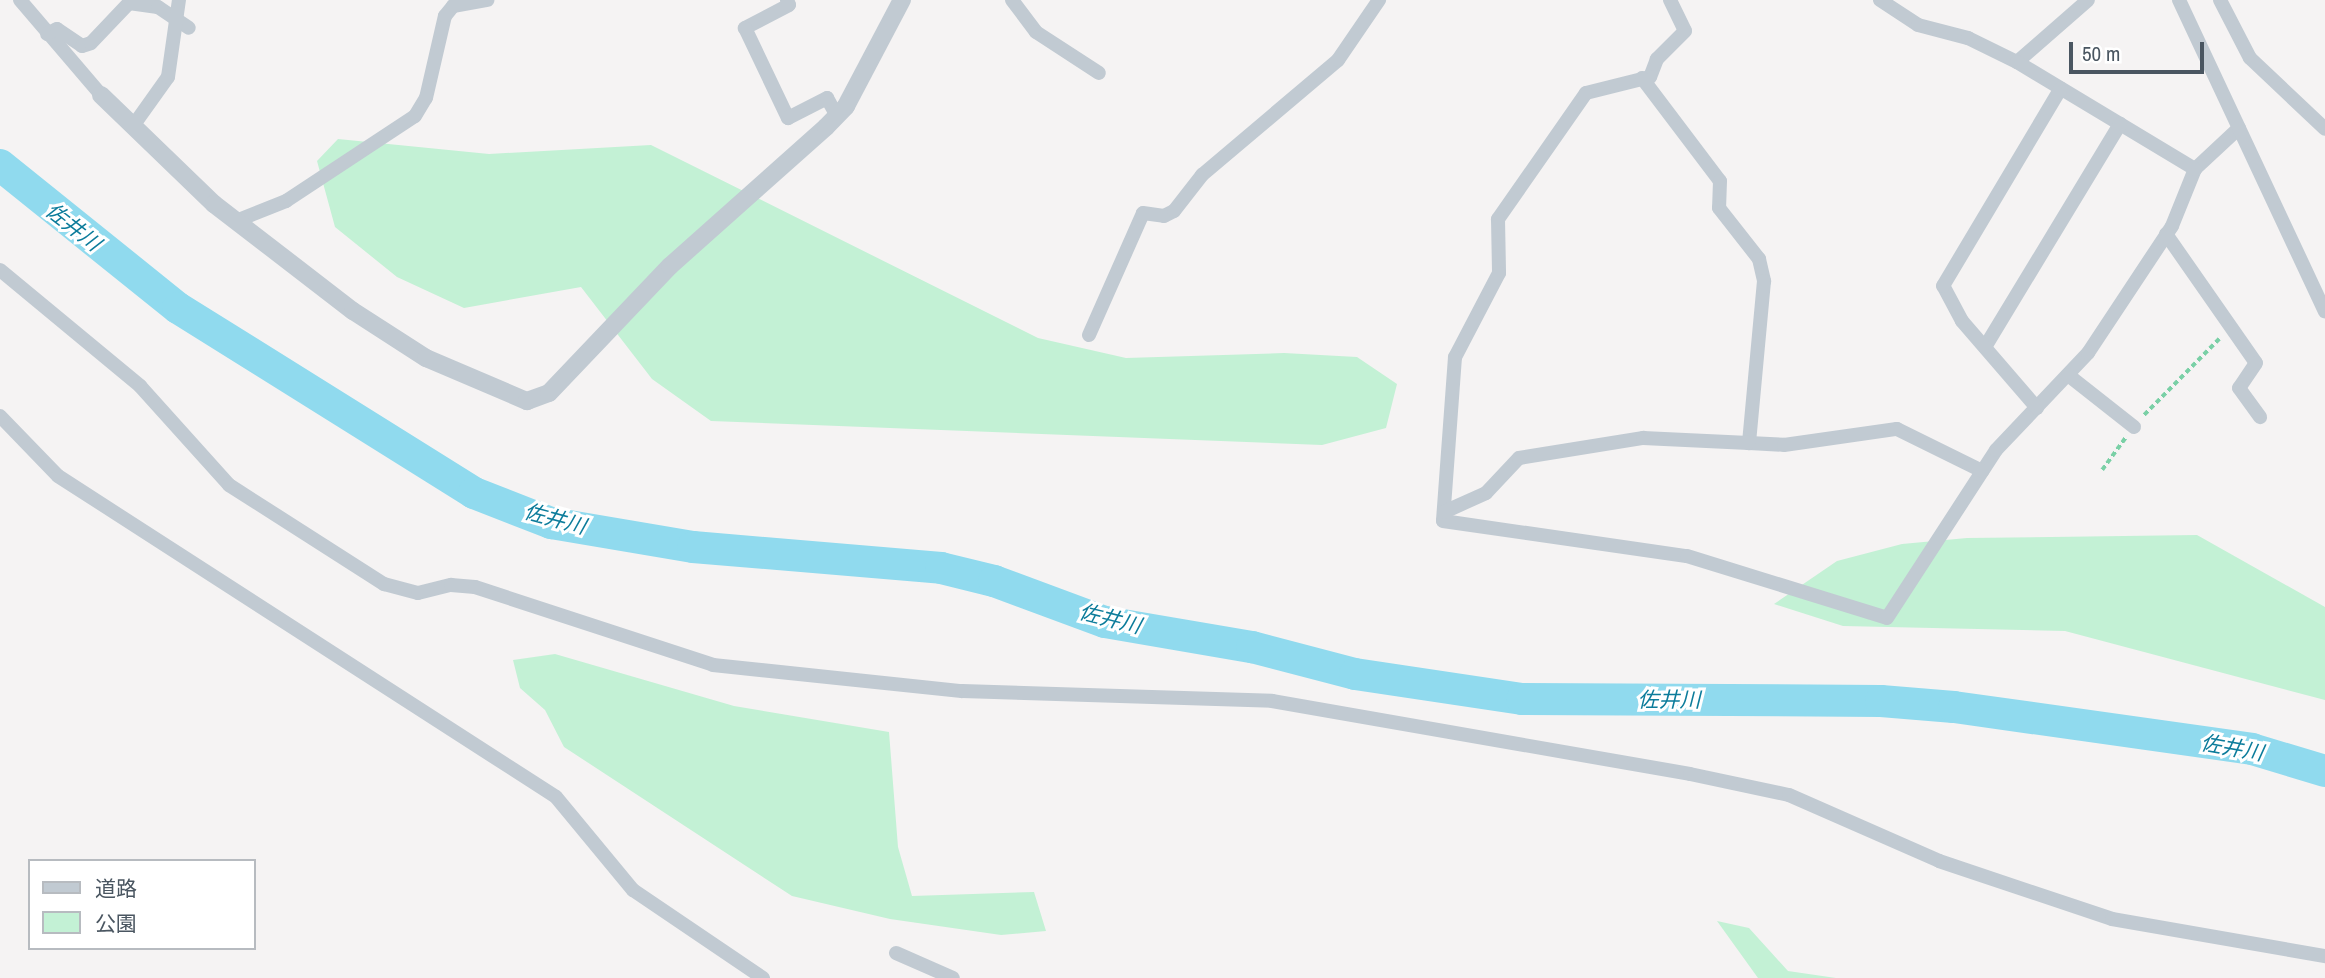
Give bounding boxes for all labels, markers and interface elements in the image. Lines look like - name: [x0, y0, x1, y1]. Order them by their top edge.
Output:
- scale bar: [2073, 28, 2208, 72]
- text: 50 m: [2082, 39, 2120, 68]
- water label: 佐井川: [40, 198, 106, 256]
- water label: 佐井川: [521, 499, 589, 539]
- water label: 佐井川: [1076, 599, 1144, 639]
- water label: 佐井川: [1638, 687, 1700, 713]
- water label: 佐井川: [2199, 730, 2265, 766]
- legend: [28, 859, 256, 950]
- text: 道路: [95, 874, 137, 903]
- text: 公園: [95, 909, 137, 938]

